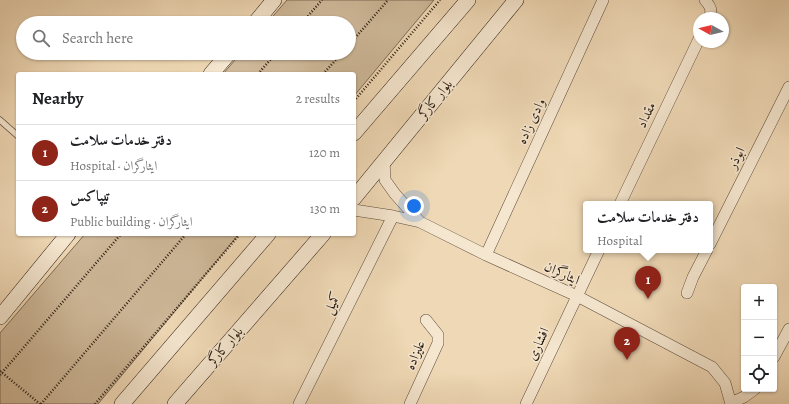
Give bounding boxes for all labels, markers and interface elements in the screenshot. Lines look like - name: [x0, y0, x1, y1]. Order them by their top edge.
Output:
- north arrow: [693, 12, 729, 48]
- search box: [16, 16, 356, 60]
- icon: search: [30, 27, 52, 49]
- text: Search here: [62, 28, 133, 48]
- street label: بلوار کارگر: [412, 75, 457, 124]
- text: Nearby: [32, 87, 83, 110]
- text: 2 results: [296, 90, 340, 107]
- street label: وادی زاده: [512, 95, 550, 147]
- street label: مقداد: [632, 99, 660, 131]
- text: دفتر خدمات سلامت: [70, 130, 172, 150]
- text: 1: [43, 144, 47, 161]
- text: 120 m: [309, 144, 340, 161]
- street label: ابوذر: [722, 144, 750, 174]
- text: Hospital · ایثارگران: [70, 157, 157, 174]
- text: تیپاکس: [70, 186, 111, 206]
- your location: [404, 196, 424, 216]
- text: 2: [42, 200, 48, 217]
- text: 130 m: [310, 200, 340, 217]
- popup: [583, 201, 713, 253]
- text: دفتر خدمات سلامت: [597, 207, 699, 227]
- text: Public building · ایثارگران: [70, 213, 193, 230]
- text: Hospital: [597, 232, 642, 249]
- street label: ایثارگران: [541, 257, 583, 289]
- pin: 1: [635, 266, 661, 299]
- map controls: [741, 284, 777, 392]
- button: +: [741, 284, 777, 320]
- street label: کمیل: [318, 288, 346, 318]
- button: −: [741, 320, 777, 356]
- street label: بلوار کارگر: [201, 322, 248, 371]
- street label: افشاری: [522, 324, 554, 364]
- pin: 2: [614, 327, 640, 360]
- street label: علیزاده: [400, 337, 430, 373]
- button: locate: [741, 356, 777, 392]

